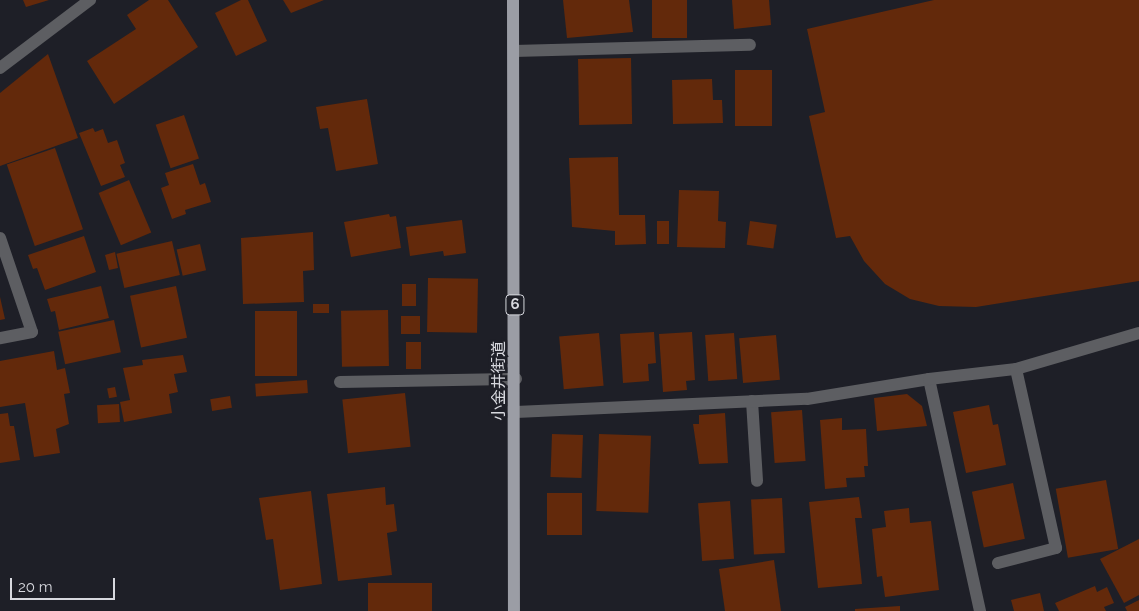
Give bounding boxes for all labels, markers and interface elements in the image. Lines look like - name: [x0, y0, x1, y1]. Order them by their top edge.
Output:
- road number: 6: [505, 292, 525, 318]
- street label: 小金井街道: [489, 341, 509, 421]
- scale bar: [12, 568, 118, 600]
- text: 20 m: [18, 578, 53, 596]

